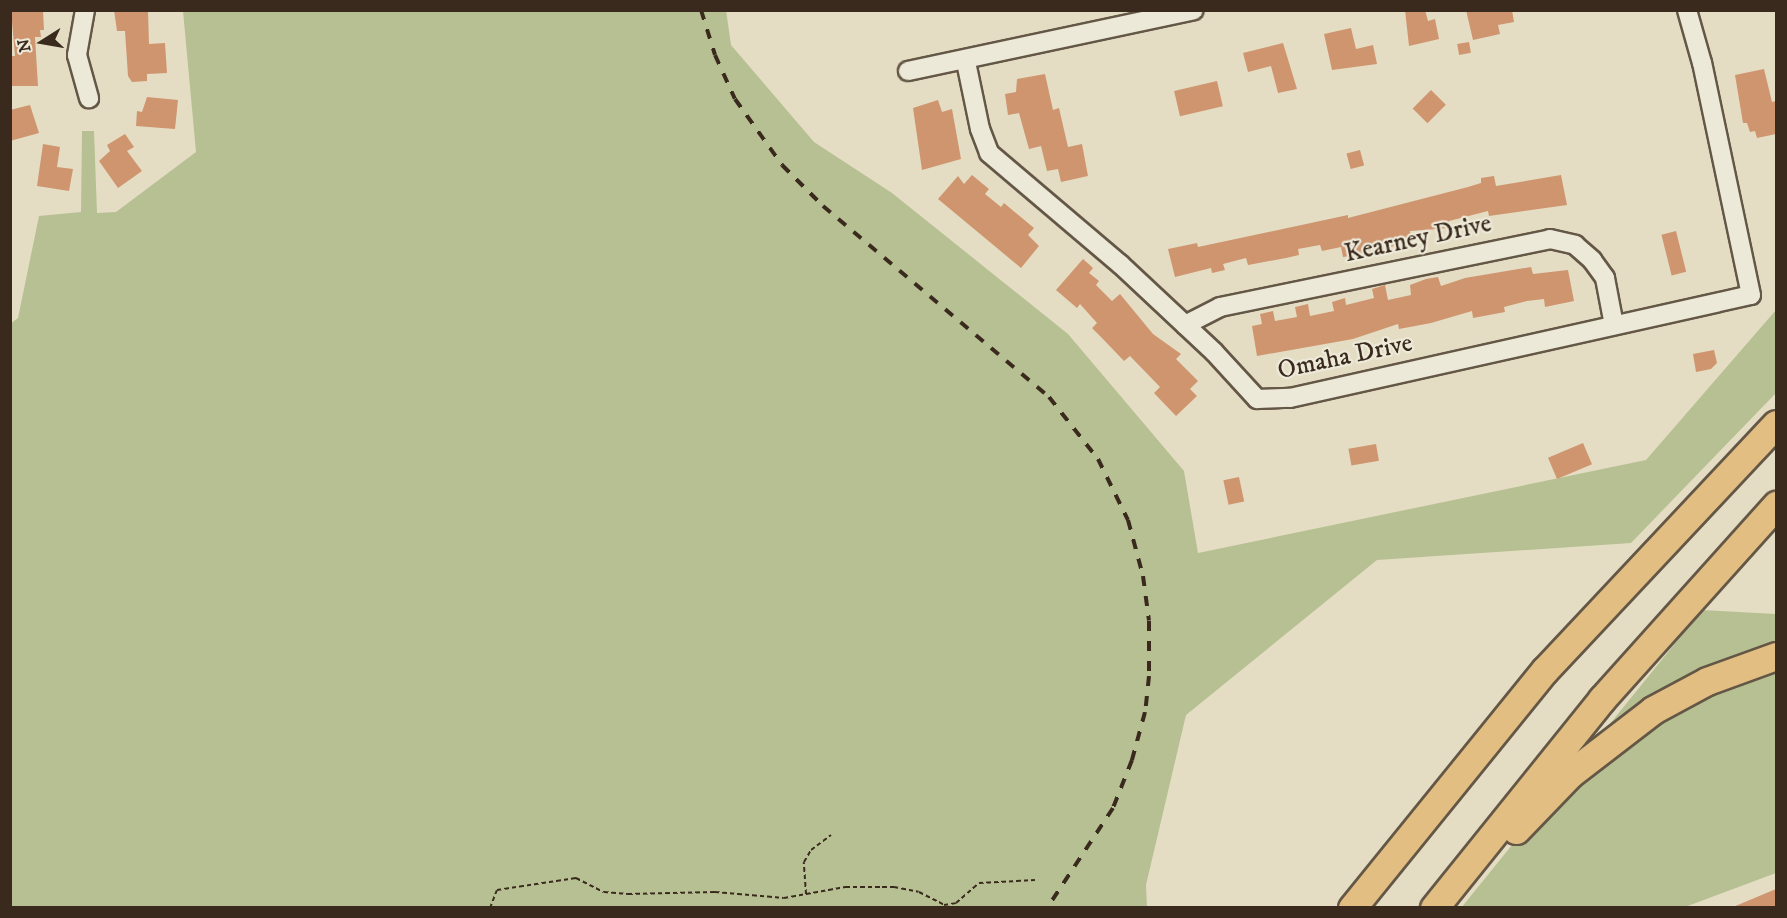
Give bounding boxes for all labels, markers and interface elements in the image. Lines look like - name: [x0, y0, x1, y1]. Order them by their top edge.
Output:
- north arrow: [12, 12, 72, 72]
- text: N: [13, 37, 35, 54]
- street label: Kearney Drive: [1342, 208, 1494, 270]
- street label: Omaha Drive: [1275, 327, 1415, 387]

